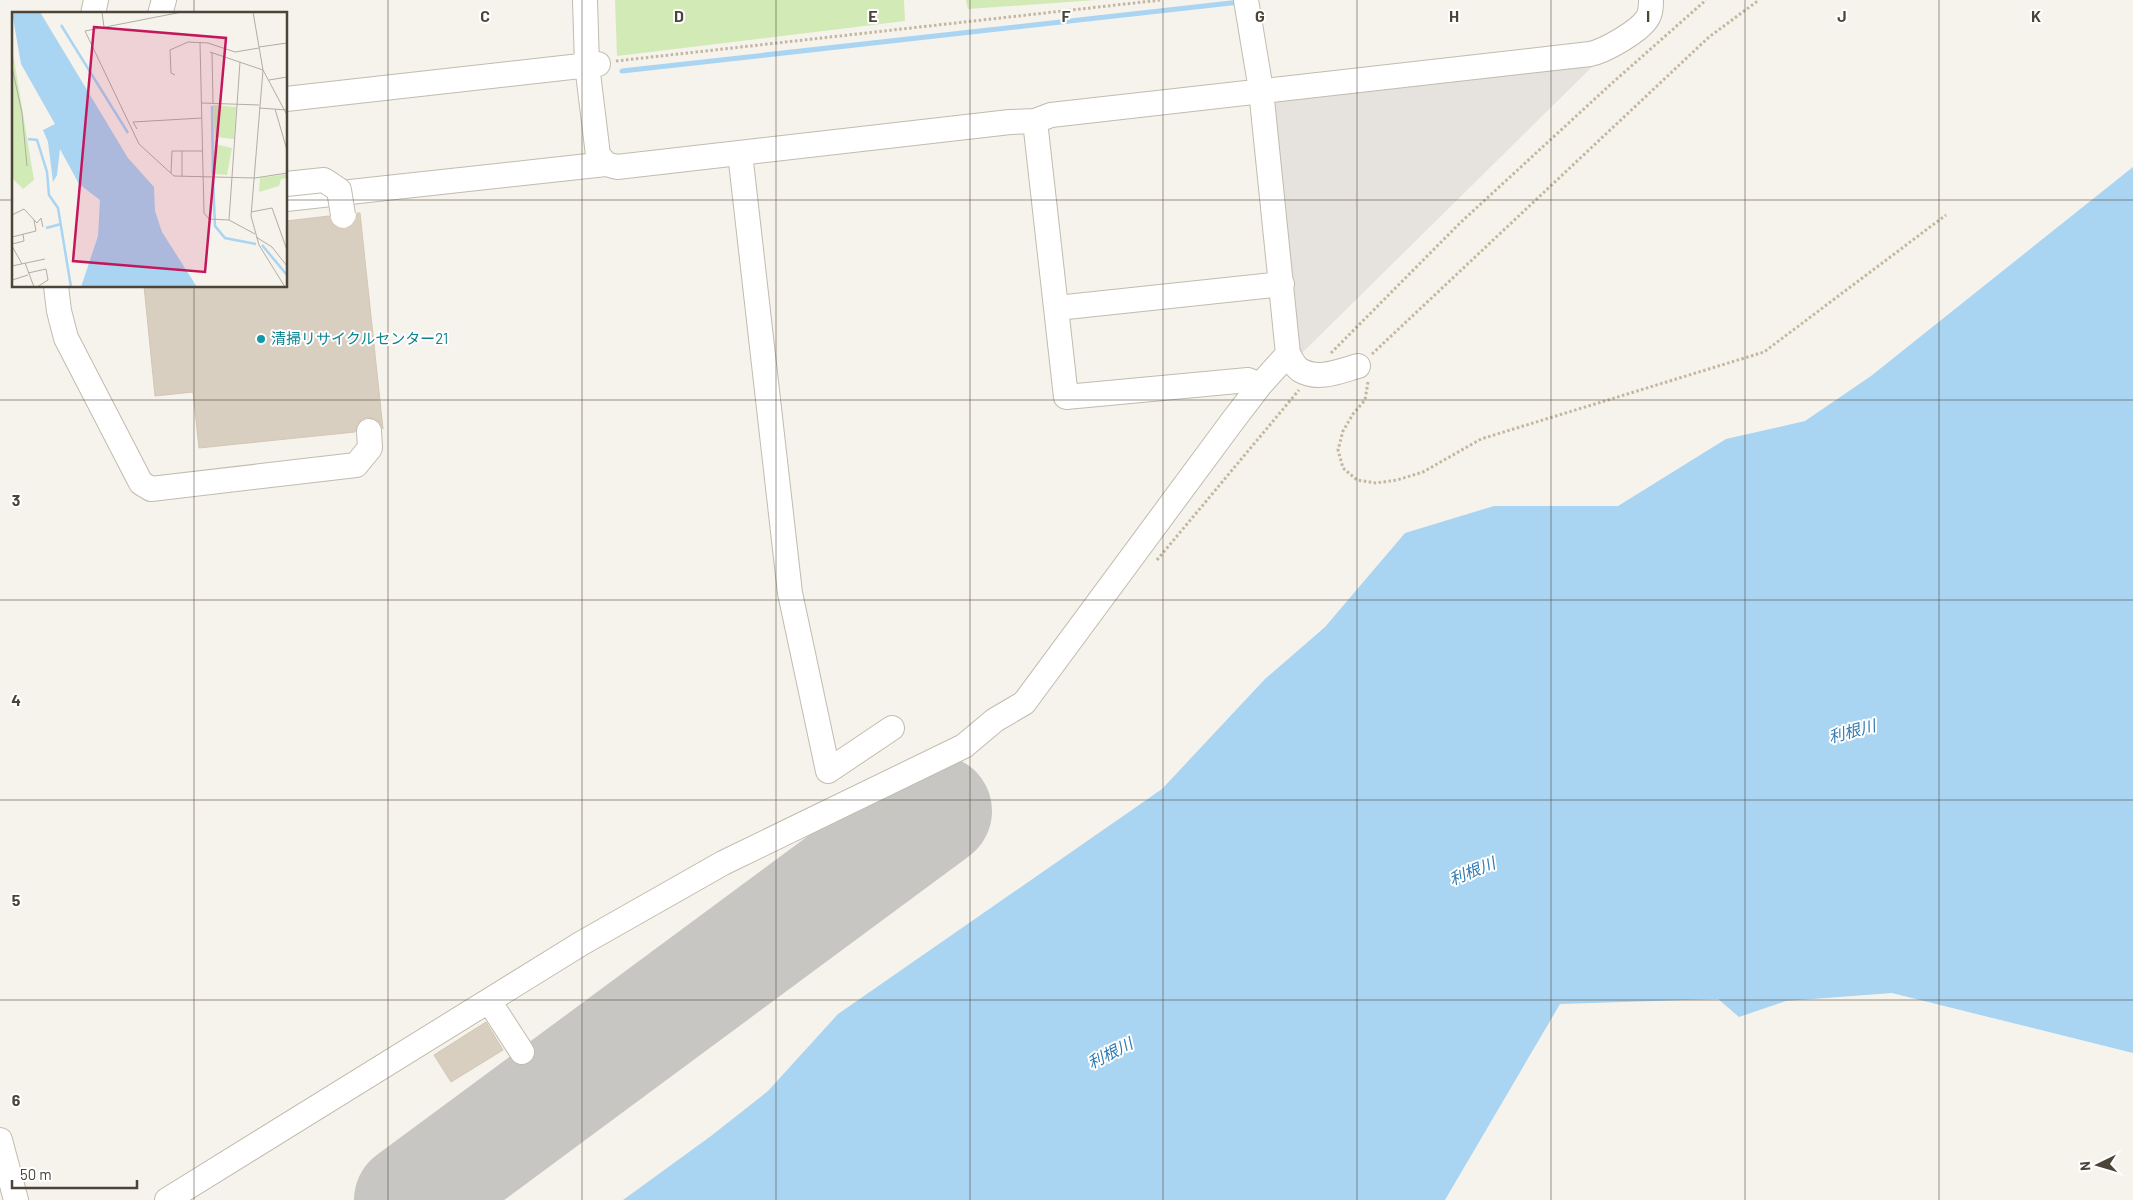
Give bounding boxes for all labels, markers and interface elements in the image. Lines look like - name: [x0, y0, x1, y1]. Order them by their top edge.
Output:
- text: C: [480, 6, 490, 25]
- text: D: [674, 6, 684, 25]
- text: E: [868, 6, 878, 25]
- text: F: [1062, 6, 1071, 25]
- text: G: [1255, 6, 1265, 25]
- text: H: [1449, 6, 1459, 25]
- text: I: [1646, 6, 1650, 25]
- text: J: [1837, 6, 1847, 25]
- text: K: [2031, 6, 2041, 25]
- inset map: [12, 12, 288, 288]
- place label: 清掃リサイクルセンター21: [271, 329, 448, 347]
- marker: 清掃リサイクルセンター21: [255, 333, 267, 345]
- text: 3: [12, 490, 20, 509]
- text: 4: [11, 690, 21, 709]
- water label: 利根川: [1826, 715, 1879, 746]
- water label: 利根川: [1446, 852, 1499, 888]
- text: 5: [12, 890, 21, 909]
- water label: 利根川: [1084, 1032, 1137, 1072]
- text: 6: [12, 1090, 21, 1109]
- north arrow: [2073, 1140, 2123, 1190]
- scale bar: [12, 1158, 138, 1190]
- text: N: [2076, 1161, 2093, 1172]
- text: 50 m: [20, 1165, 52, 1183]

